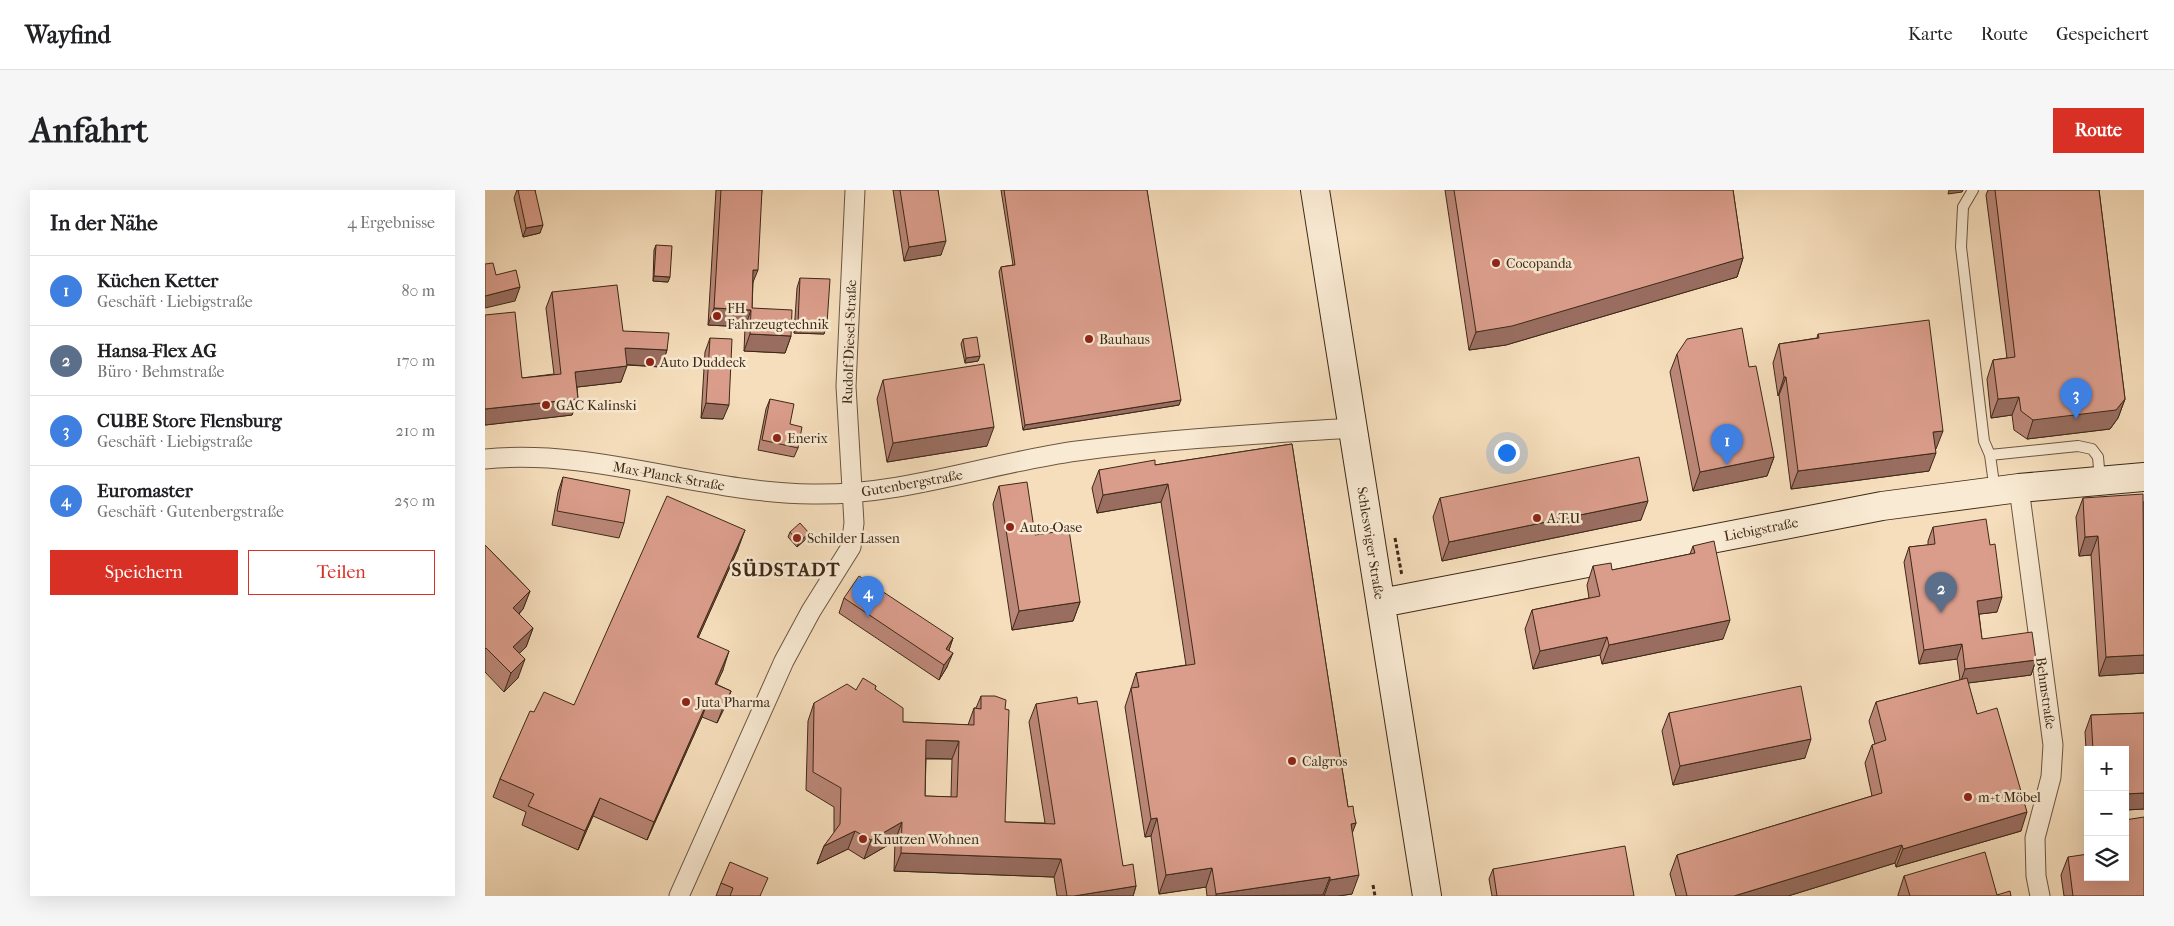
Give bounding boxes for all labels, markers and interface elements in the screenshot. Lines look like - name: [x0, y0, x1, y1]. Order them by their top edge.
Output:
- text: Wayfind: [25, 21, 111, 49]
- text: Karte: [1908, 24, 1953, 45]
- text: Route: [1981, 24, 2028, 45]
- text: Gespeichert: [2056, 24, 2149, 45]
- button: Route: [2053, 108, 2144, 153]
- text: Anfahrt: [30, 110, 148, 151]
- text: In der Nähe: [50, 211, 158, 235]
- text: 4 Ergebnisse: [347, 213, 435, 232]
- place label: Cocopanda: [1506, 255, 1573, 272]
- marker: Cocopanda: [1490, 257, 1502, 269]
- text: Küchen Ketter: [97, 270, 218, 292]
- street label: Rudolf-Diesel-Straße: [839, 279, 860, 405]
- text: 1: [63, 281, 69, 300]
- text: 80 m: [401, 281, 435, 300]
- text: Geschäft · Liebigstraße: [97, 292, 253, 311]
- place label: FH Fahrzeugtechnik: [727, 300, 830, 333]
- marker: FH Fahrzeugtechnik: [711, 310, 723, 322]
- place label: Bauhaus: [1099, 331, 1150, 348]
- marker: Bauhaus: [1083, 333, 1095, 345]
- text: Hansa-Flex AG: [97, 340, 217, 362]
- text: 2: [62, 351, 70, 370]
- text: 170 m: [396, 351, 435, 370]
- place label: Auto Duddeck: [659, 354, 747, 371]
- marker: Auto Duddeck: [644, 356, 656, 368]
- text: Büro · Behmstraße: [97, 362, 224, 381]
- pin: 3: [2060, 378, 2092, 419]
- place label: GAC Kalinski: [556, 397, 637, 414]
- marker: GAC Kalinski: [540, 399, 552, 411]
- text: CUBE Store Flensburg: [97, 410, 282, 432]
- text: 3: [63, 421, 69, 440]
- text: 210 m: [396, 421, 435, 440]
- pin: 1: [1711, 424, 1743, 465]
- place label: Enerix: [787, 430, 829, 447]
- text: Geschäft · Liebigstraße: [97, 432, 253, 451]
- marker: Enerix: [771, 432, 783, 444]
- your location: [1494, 440, 1520, 466]
- street label: Max-Planck-Straße: [612, 458, 726, 495]
- street label: Gutenbergstraße: [860, 466, 964, 501]
- text: Euromaster: [97, 480, 193, 502]
- street label: Schleswiger Straße: [1353, 485, 1388, 601]
- text: 4: [61, 491, 71, 510]
- text: 250 m: [394, 491, 435, 510]
- text: Geschäft · Gutenbergstraße: [97, 502, 284, 521]
- place label: A.T.U: [1546, 510, 1580, 527]
- marker: A.T.U: [1531, 512, 1543, 524]
- street label: Liebigstraße: [1722, 514, 1800, 545]
- place label: Auto-Oase: [1019, 519, 1082, 536]
- marker: Auto-Oase: [1004, 521, 1016, 533]
- place label: Schilder Lassen: [807, 530, 900, 547]
- marker: Schilder Lassen: [791, 532, 803, 544]
- button: Speichern: [50, 550, 238, 595]
- button: Teilen: [248, 550, 435, 595]
- district label: SÜDSTADT: [732, 558, 841, 581]
- pin: 2: [1925, 572, 1957, 613]
- pin: 4: [852, 576, 884, 617]
- street label: Behmstraße: [2032, 656, 2059, 730]
- place label: Juta Pharma: [695, 694, 771, 711]
- marker: Juta Pharma: [680, 696, 692, 708]
- map controls: [2084, 746, 2129, 881]
- button: +: [2084, 746, 2129, 791]
- place label: Calgros: [1302, 753, 1347, 770]
- marker: Calgros: [1286, 755, 1298, 767]
- place label: m+t Möbel: [1978, 789, 2041, 806]
- marker: m+t Möbel: [1962, 791, 1974, 803]
- button: −: [2084, 791, 2129, 836]
- place label: Knutzen Wohnen: [873, 831, 979, 848]
- marker: Knutzen Wohnen: [857, 833, 869, 845]
- button: layers: [2084, 836, 2129, 881]

